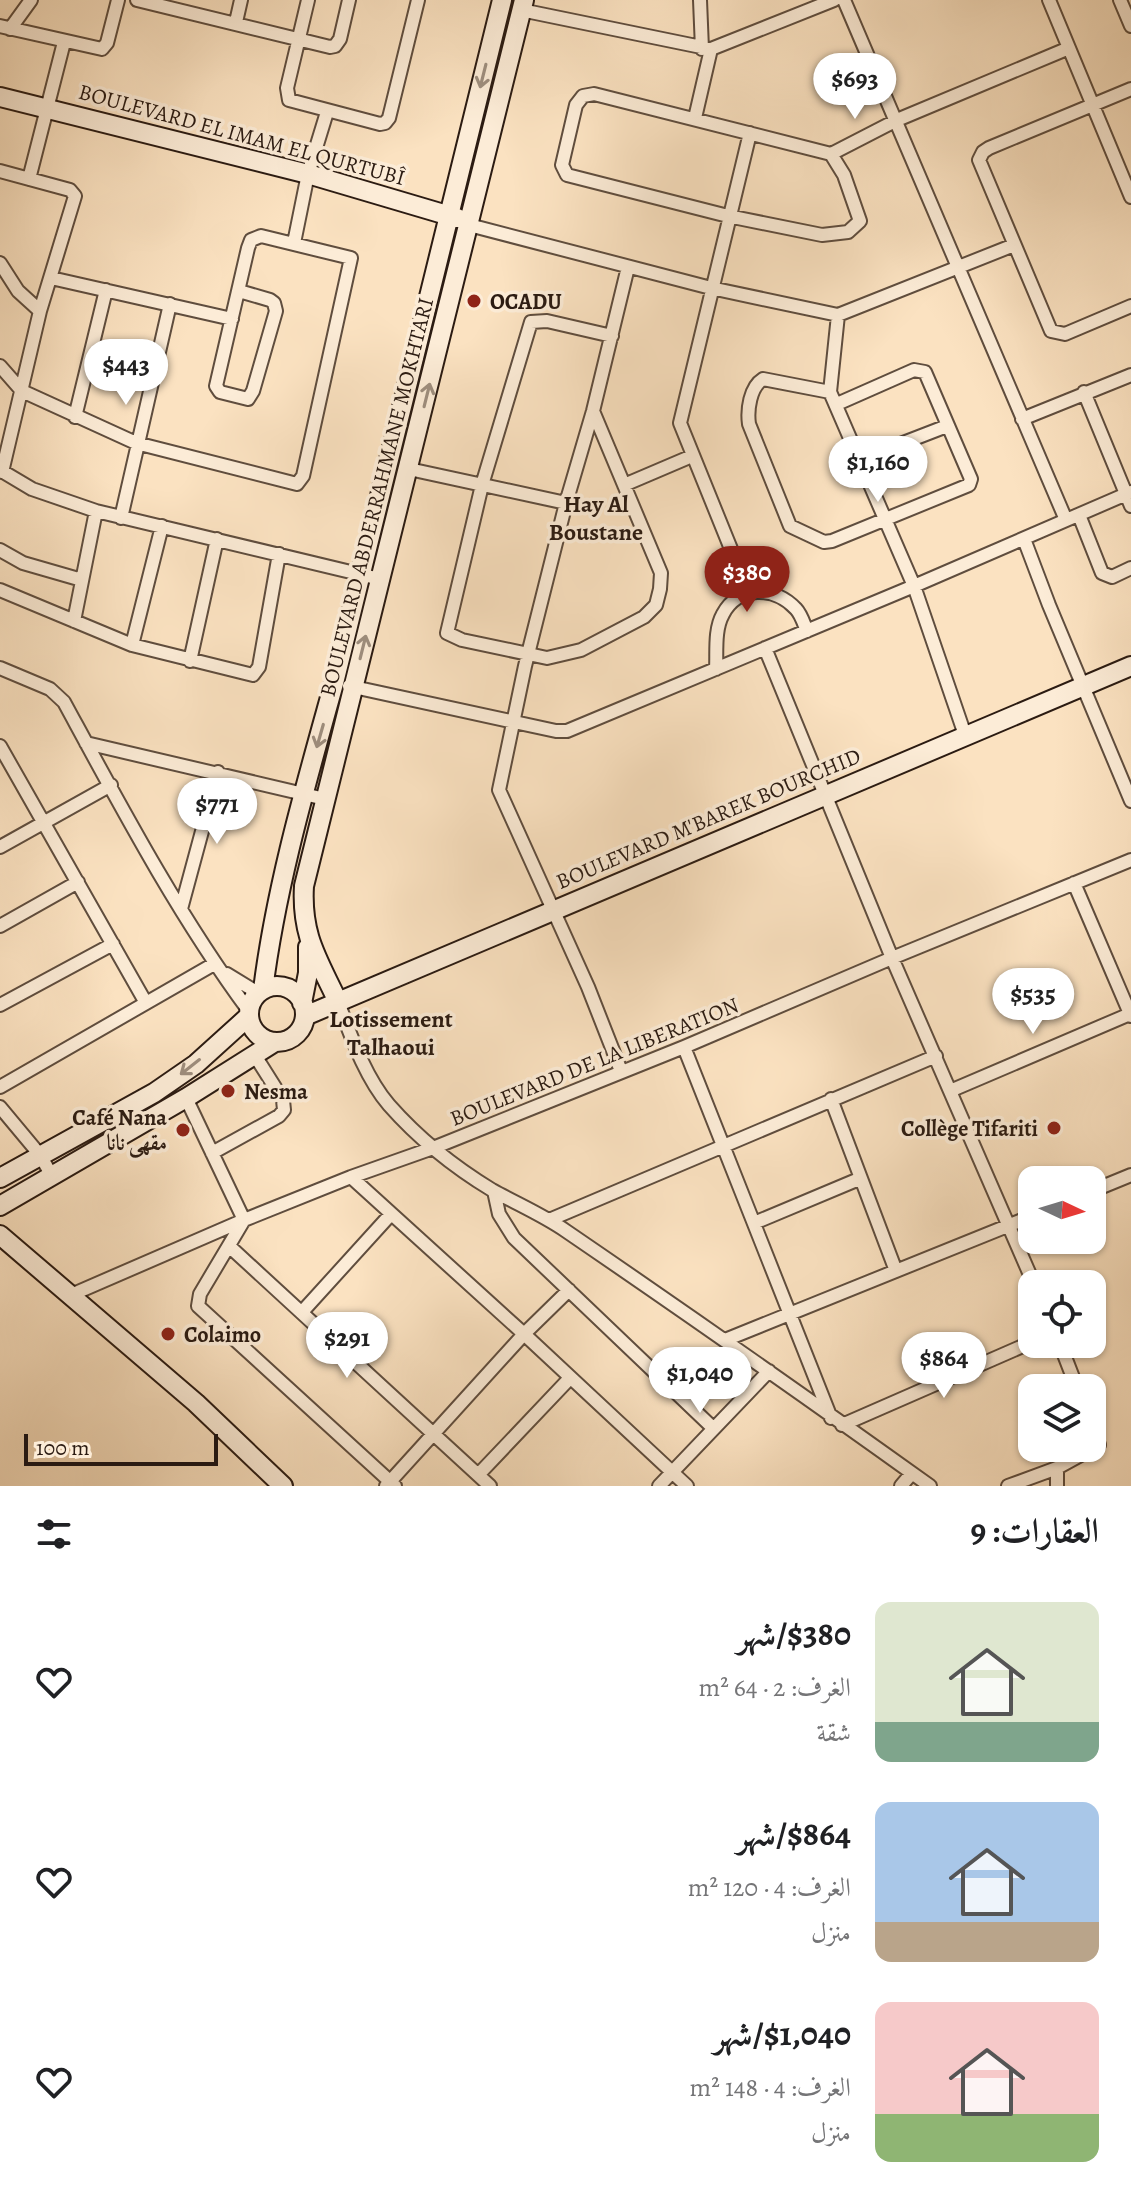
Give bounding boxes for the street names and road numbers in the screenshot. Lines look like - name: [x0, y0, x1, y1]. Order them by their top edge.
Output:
- street label: BOULEVARD EL IMAM EL QURTUBÎ: [75, 77, 408, 193]
- street label: BOULEVARD ABDERRAHMANE MOKHTARI: [313, 295, 441, 700]
- street label: BOULEVARD M'BAREK BOURCHID: [551, 741, 865, 897]
- street label: BOULEVARD DE LA LIBERATION: [446, 990, 743, 1134]

